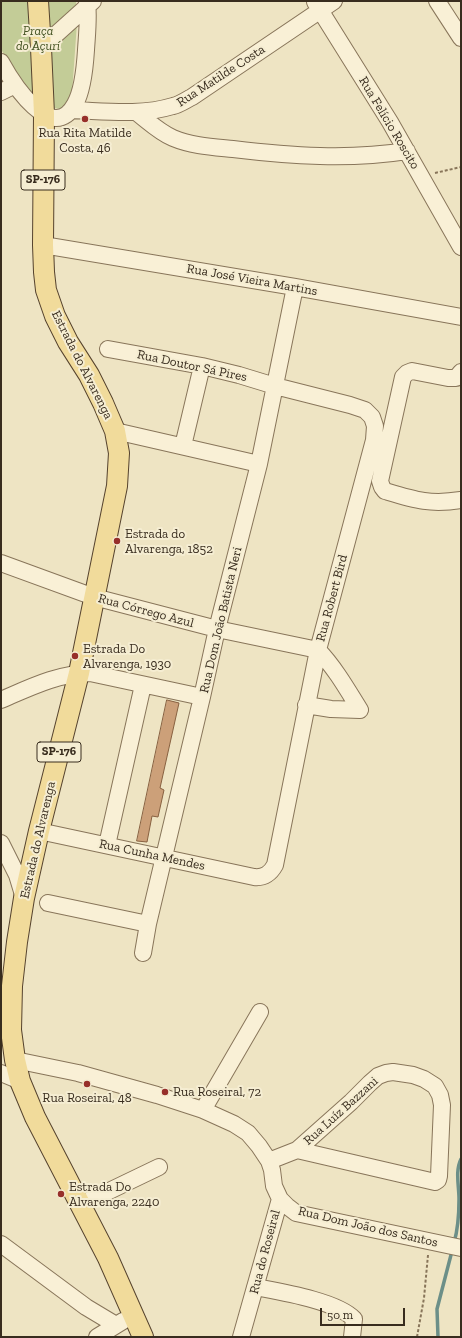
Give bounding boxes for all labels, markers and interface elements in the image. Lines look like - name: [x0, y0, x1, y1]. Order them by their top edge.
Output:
- park label: Praça do Açurí: [16, 23, 60, 54]
- street label: Rua Matilde Costa: [174, 42, 268, 110]
- street label: Rua Felício Roscito: [355, 74, 423, 172]
- marker: Rua Rita Matilde Costa, 46: [80, 114, 90, 124]
- place label: Rua Rita Matilde Costa, 46: [38, 125, 132, 156]
- road number: SP-176: [21, 170, 65, 190]
- street label: Rua José Vieira Martins: [185, 261, 319, 299]
- street label: Estrada do Alvarenga: [48, 308, 116, 422]
- street label: Rua Doutor Sá Pires: [136, 347, 248, 385]
- place label: Estrada do Alvarenga, 1852: [125, 526, 213, 557]
- marker: Estrada do Alvarenga, 1852: [112, 536, 122, 546]
- street label: Rua Dom João Batista Neri: [197, 545, 245, 695]
- street label: Rua Robert Bird: [313, 553, 351, 643]
- street label: Rua Córrego Azul: [96, 591, 196, 631]
- place label: Estrada Do Alvarenga, 1930: [83, 641, 171, 672]
- marker: Estrada Do Alvarenga, 1930: [70, 651, 80, 661]
- road number: SP-176: [37, 742, 81, 762]
- street label: Estrada do Alvarenga: [17, 780, 59, 900]
- street label: Rua Cunha Mendes: [98, 836, 206, 874]
- street label: Rua Luíz Bazzani: [300, 1073, 382, 1149]
- marker: Rua Roseiral, 48: [82, 1079, 92, 1089]
- place label: Rua Roseiral, 72: [173, 1084, 261, 1100]
- marker: Rua Roseiral, 72: [160, 1087, 170, 1097]
- place label: Rua Roseiral, 48: [42, 1090, 132, 1106]
- place label: Estrada Do Alvarenga, 2240: [69, 1179, 159, 1210]
- marker: Estrada Do Alvarenga, 2240: [56, 1189, 66, 1199]
- street label: Rua Dom João dos Santos: [297, 1203, 439, 1251]
- street label: Rua do Roseiral: [246, 1208, 284, 1296]
- scale bar: [322, 1300, 407, 1326]
- text: 50 m: [327, 1308, 353, 1322]

